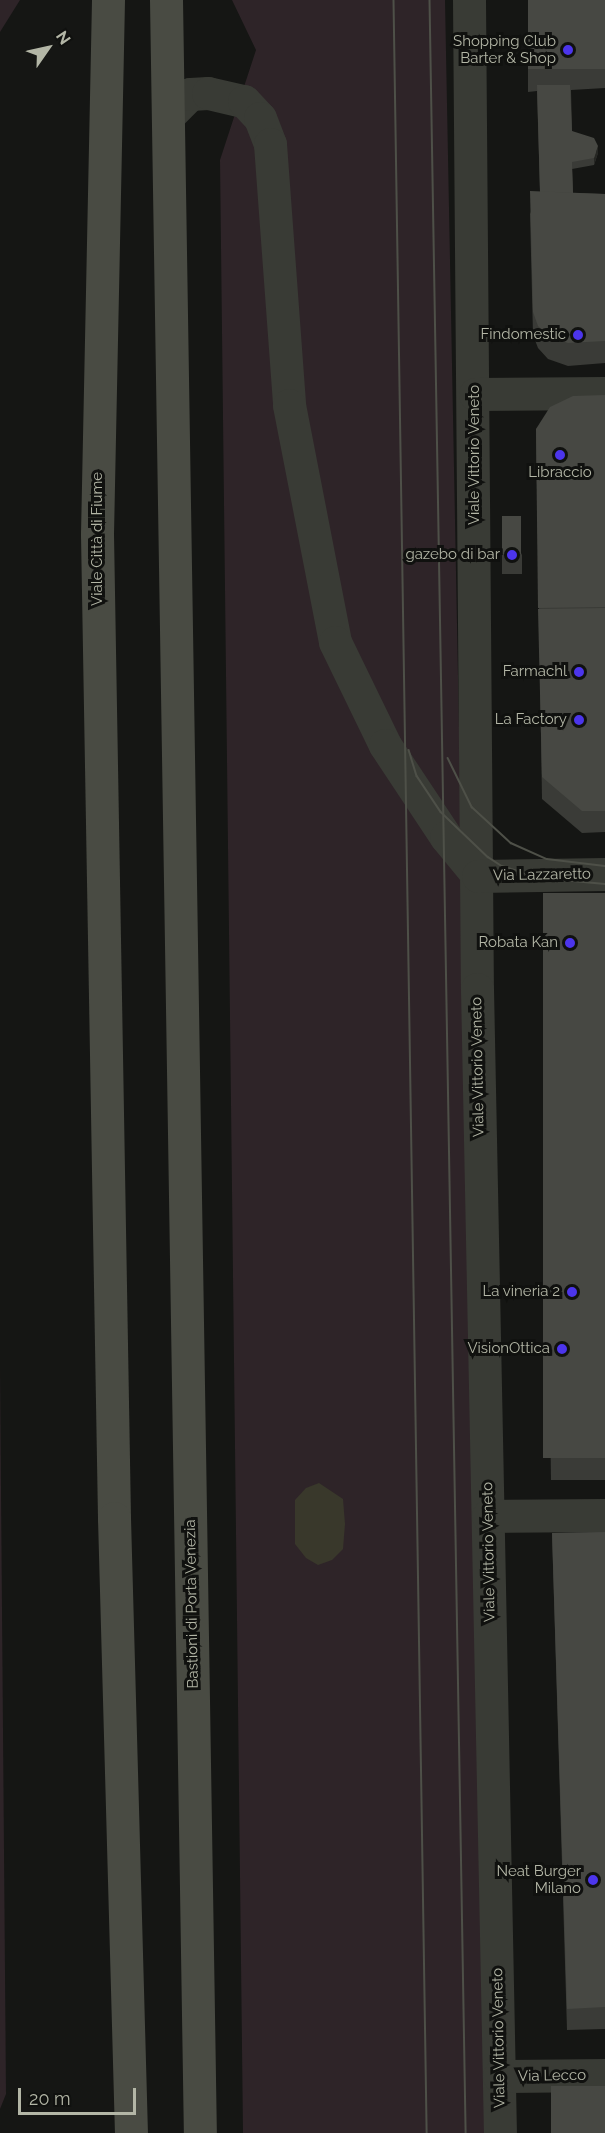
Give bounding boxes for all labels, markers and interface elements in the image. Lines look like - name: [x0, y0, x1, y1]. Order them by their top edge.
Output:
- north arrow: [18, 18, 78, 78]
- text: N: [52, 27, 75, 48]
- place label: Shopping Club Barter & Shop: [453, 32, 556, 67]
- marker: Shopping Club Barter & Shop: [561, 43, 575, 57]
- place label: Findomestic: [481, 326, 566, 344]
- marker: Findomestic: [571, 328, 585, 342]
- street label: Viale Vittorio Veneto: [466, 384, 484, 526]
- marker: Libraccio: [553, 448, 567, 462]
- place label: Libraccio: [528, 464, 592, 482]
- street label: Viale Città di Fiume: [89, 472, 107, 606]
- place label: gazebo di bar: [405, 546, 500, 564]
- marker: gazebo di bar: [505, 548, 519, 562]
- place label: Farmachl: [503, 663, 567, 681]
- marker: Farmachl: [572, 665, 586, 679]
- place label: La Factory: [495, 711, 567, 729]
- marker: La Factory: [572, 713, 586, 727]
- street label: Via Lazzaretto: [493, 865, 591, 885]
- place label: Robata Kan: [479, 934, 558, 952]
- marker: Robata Kan: [563, 936, 577, 950]
- street label: Viale Vittorio Veneto: [468, 996, 488, 1138]
- place label: La vineria 2: [482, 1283, 560, 1301]
- marker: La vineria 2: [565, 1285, 579, 1299]
- place label: VisionOttica: [467, 1340, 550, 1358]
- marker: VisionOttica: [555, 1342, 569, 1356]
- street label: Viale Vittorio Veneto: [479, 1481, 499, 1623]
- street label: Bastioni di Porta Venezia: [182, 1519, 202, 1689]
- place label: Neat Burger Milano: [496, 1862, 581, 1897]
- marker: Neat Burger Milano: [586, 1873, 600, 1887]
- street label: Viale Vittorio Veneto: [489, 1967, 509, 2109]
- street label: Via Lecco: [518, 2066, 586, 2086]
- scale bar: [21, 2076, 140, 2114]
- text: 20 m: [29, 2088, 71, 2109]

